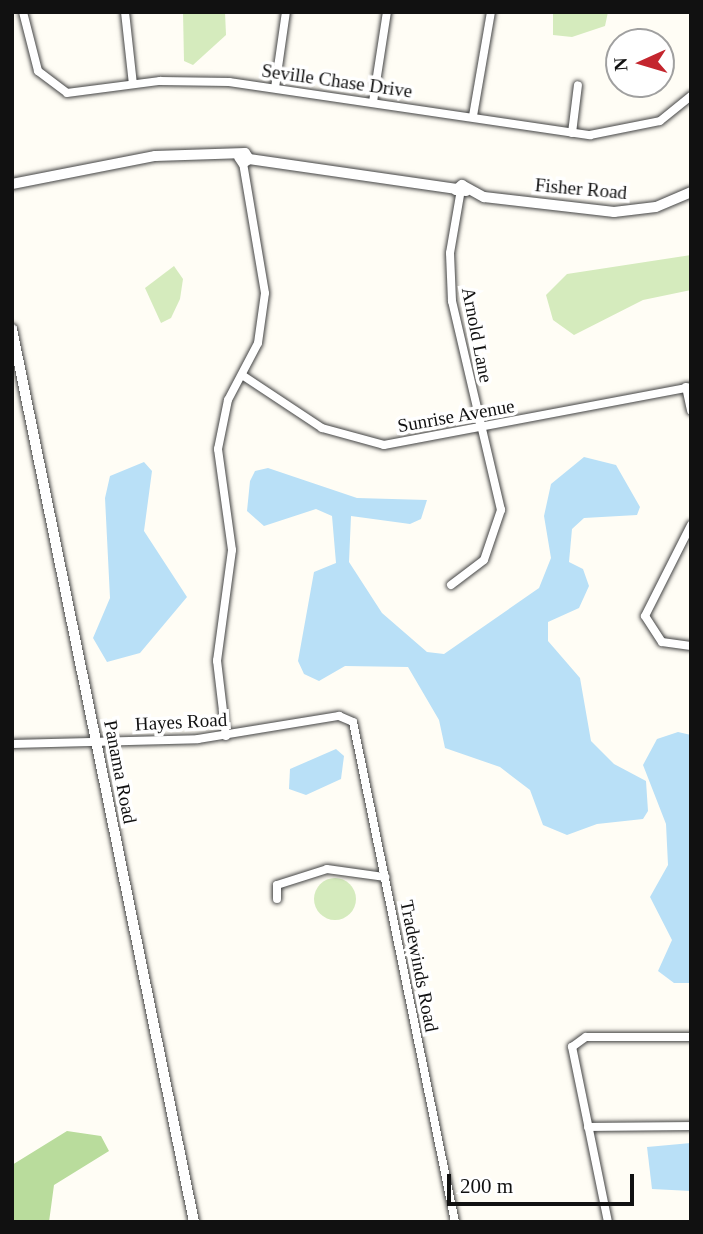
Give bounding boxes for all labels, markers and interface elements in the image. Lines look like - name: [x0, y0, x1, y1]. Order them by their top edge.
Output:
- north arrow: [605, 28, 675, 98]
- text: N: [610, 57, 632, 72]
- street label: Seville Chase Drive: [260, 59, 414, 103]
- street label: Fisher Road: [534, 174, 628, 204]
- street label: Arnold Lane: [457, 285, 497, 385]
- street label: Sunrise Avenue: [395, 394, 517, 438]
- street label: Hayes Road: [134, 708, 228, 736]
- street label: Panama Road: [99, 718, 141, 826]
- street label: Tradewinds Road: [395, 898, 443, 1034]
- scale bar: [451, 1160, 638, 1204]
- text: 200 m: [460, 1174, 513, 1198]

